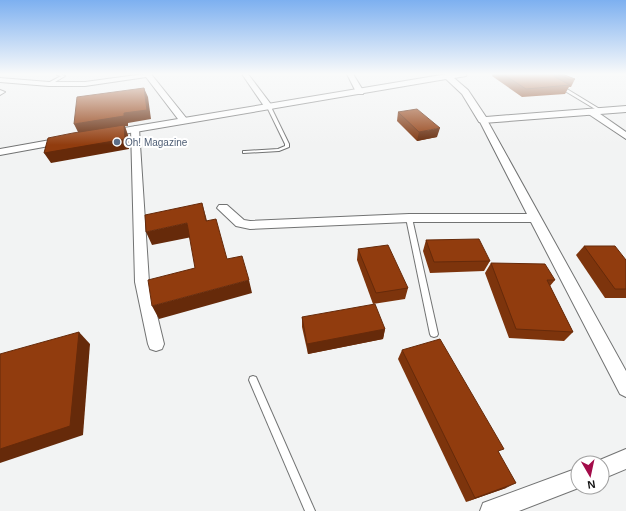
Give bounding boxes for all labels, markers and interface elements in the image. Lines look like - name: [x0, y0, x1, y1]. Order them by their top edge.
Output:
- marker: Oh! Magazine: [112, 137, 122, 147]
- place label: Oh! Magazine: [125, 137, 188, 148]
- north arrow: [570, 455, 610, 495]
- text: N: [587, 478, 596, 491]

